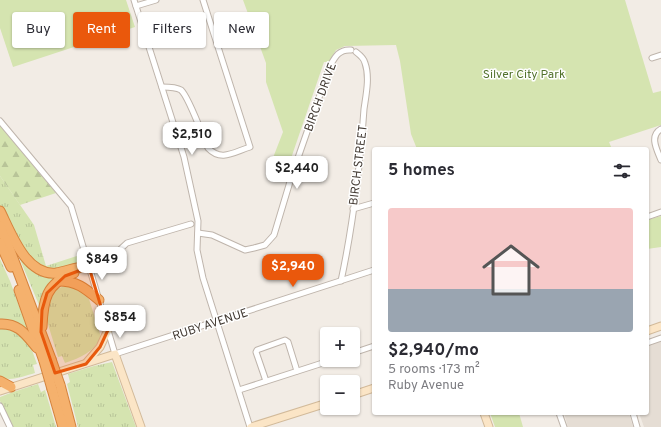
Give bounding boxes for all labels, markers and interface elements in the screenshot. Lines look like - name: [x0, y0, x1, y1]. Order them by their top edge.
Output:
- chip: Buy: [12, 12, 65, 48]
- chip: Rent: [73, 12, 130, 48]
- chip: Filters: [138, 12, 206, 48]
- chip: New: [214, 12, 269, 48]
- street label: BIRCH DRIVE: [301, 61, 341, 134]
- park label: Silver City Park: [483, 67, 565, 83]
- pin: $2,510: [159, 122, 225, 156]
- street label: BIRCH STREET: [346, 124, 372, 206]
- text: $2,510: [172, 127, 212, 143]
- pin: $2,440: [264, 156, 330, 190]
- text: 5 homes: [388, 160, 455, 182]
- icon: filters: [611, 160, 633, 182]
- text: $2,440: [275, 161, 319, 177]
- icon: home: [475, 234, 547, 306]
- pin: $849: [78, 247, 126, 281]
- text: $849: [86, 252, 118, 268]
- pin: $2,940: [260, 254, 326, 288]
- text: $2,940: [271, 259, 315, 275]
- pin: $854: [96, 305, 144, 339]
- street label: RUBY AVENUE: [170, 305, 250, 345]
- text: $854: [104, 310, 136, 326]
- map controls: [320, 327, 360, 415]
- button: +: [320, 327, 360, 367]
- text: $2,940/mo: [388, 340, 479, 362]
- text: 5 rooms · 173 m²: [388, 362, 480, 378]
- button: −: [320, 375, 360, 415]
- text: Ruby Avenue: [388, 378, 464, 394]

